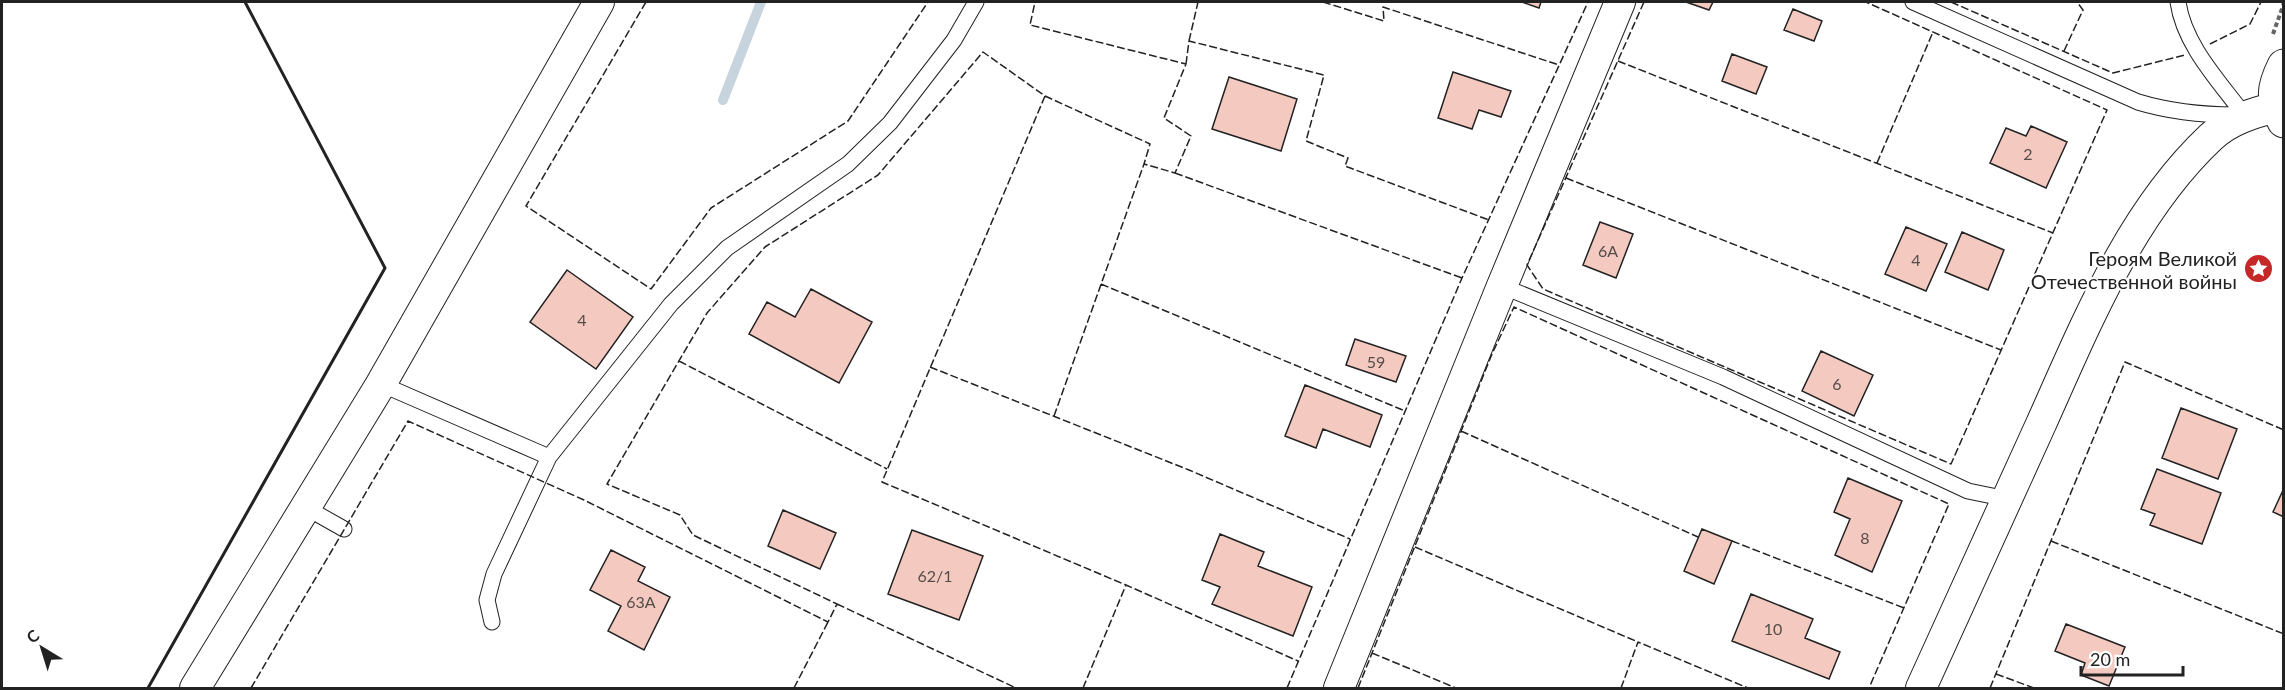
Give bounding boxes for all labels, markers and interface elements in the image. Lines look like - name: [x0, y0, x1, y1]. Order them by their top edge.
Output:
- house number: 2: [2023, 144, 2033, 163]
- house number: 6А: [1598, 241, 1618, 260]
- place label: Героям Великой Отечественной войны: [2031, 246, 2237, 293]
- house number: 4: [1911, 250, 1921, 269]
- place icon: Героям Великой Отечественной войны: [2242, 253, 2274, 285]
- house number: 4: [577, 310, 587, 329]
- house number: 59: [1367, 352, 1385, 371]
- house number: 6: [1832, 374, 1842, 393]
- house number: 8: [1860, 528, 1870, 547]
- house number: 62/1: [917, 566, 953, 585]
- house number: 63А: [626, 592, 656, 611]
- north arrow: [12, 618, 72, 678]
- house number: 10: [1764, 619, 1782, 638]
- text: С: [22, 625, 43, 647]
- scale bar: [2081, 639, 2183, 677]
- text: 20 m: [2090, 648, 2130, 670]

